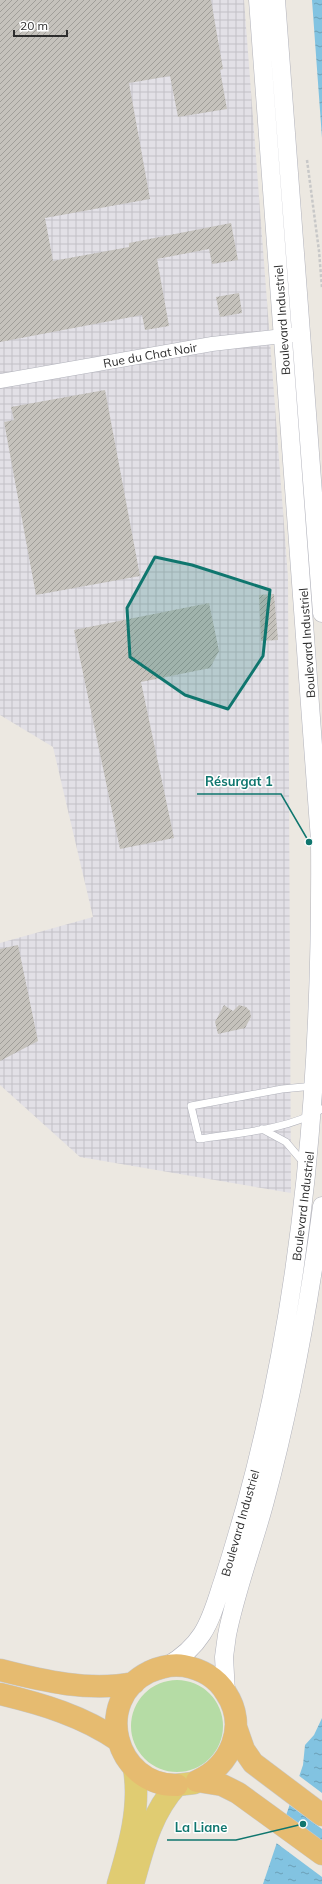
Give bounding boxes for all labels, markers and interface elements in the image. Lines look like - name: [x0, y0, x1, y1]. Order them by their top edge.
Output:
- scale bar: [14, 12, 67, 38]
- text: 20 m: [20, 18, 48, 33]
- street label: Boulevard Industriel: [271, 264, 293, 376]
- street label: Rue du Chat Noir: [102, 339, 199, 371]
- street label: Boulevard Industriel: [296, 587, 318, 699]
- callout: Résurgat 1: [197, 769, 281, 794]
- text: Résurgat 1: [205, 773, 273, 789]
- street label: Boulevard Industriel: [289, 1150, 317, 1262]
- street label: Boulevard Industriel: [218, 1468, 262, 1578]
- callout: La Liane: [167, 1815, 236, 1840]
- text: La Liane: [175, 1819, 227, 1835]

